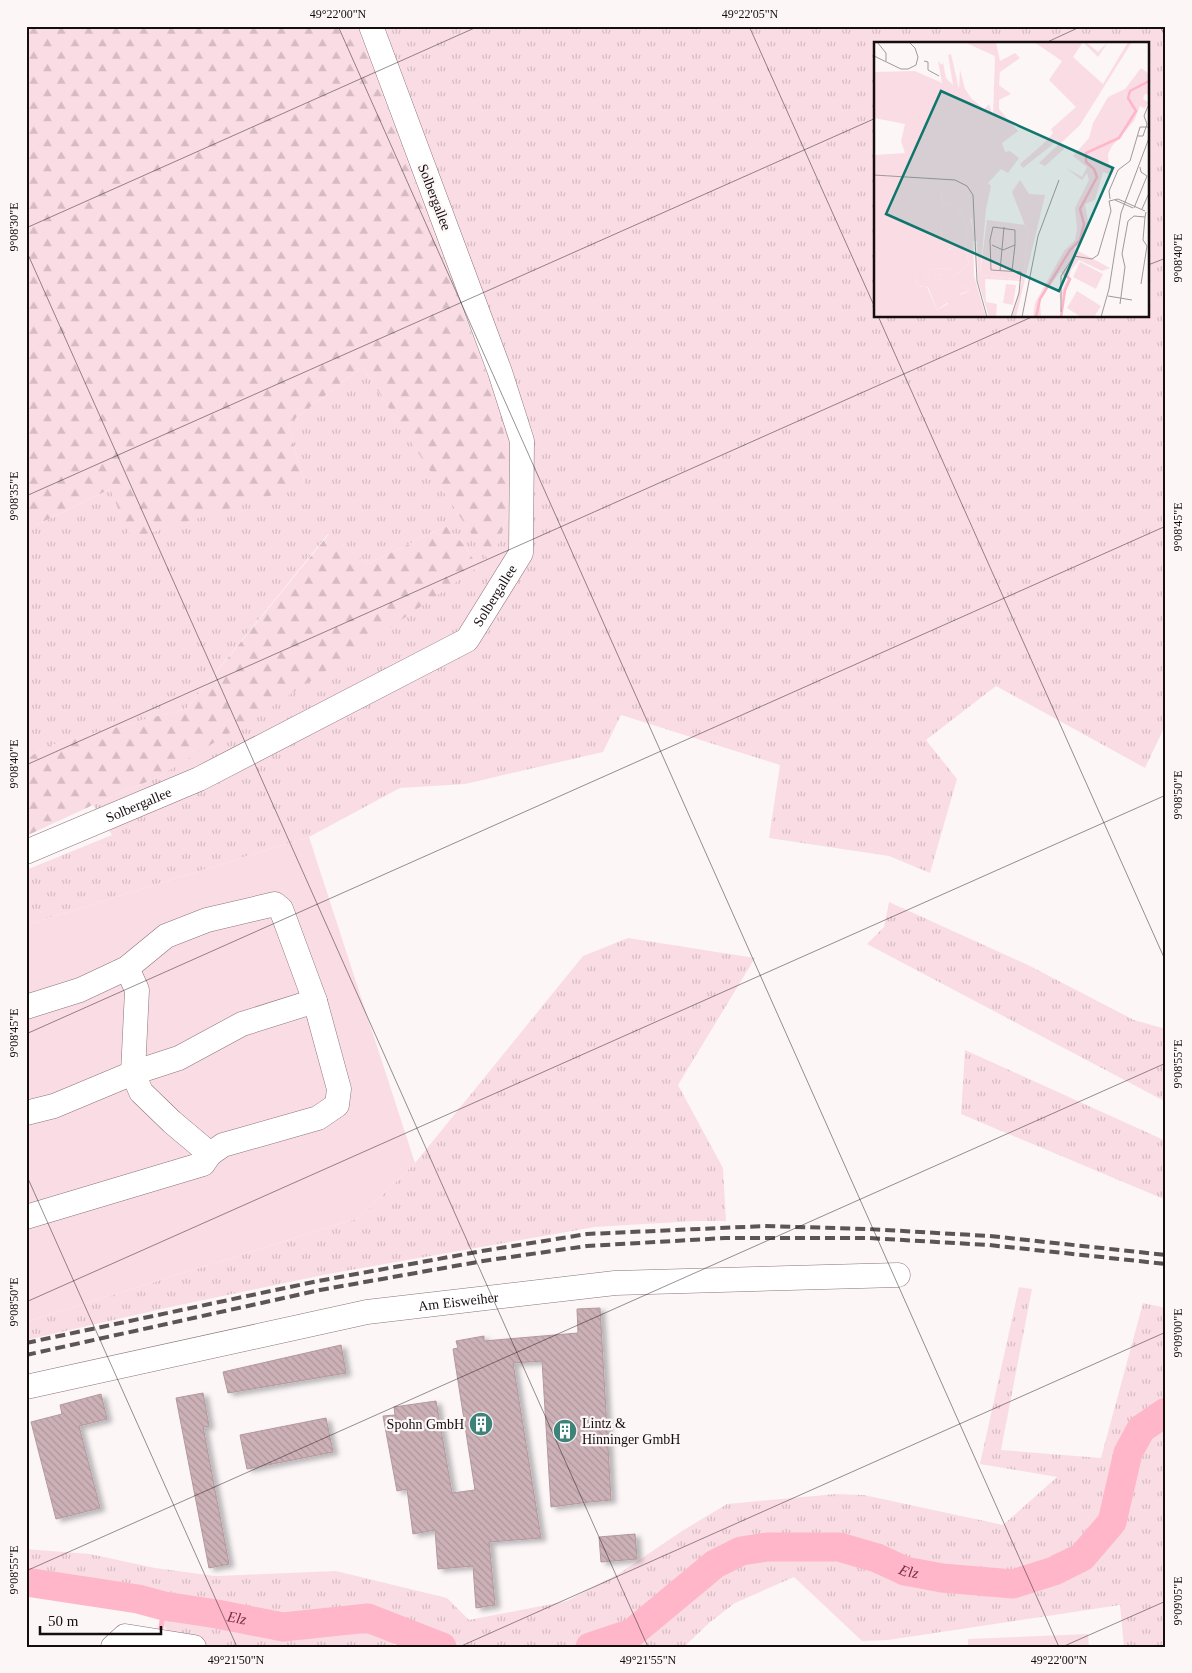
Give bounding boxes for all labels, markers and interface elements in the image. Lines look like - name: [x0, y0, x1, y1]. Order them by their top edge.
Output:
- text: 49°22'00"N: [310, 7, 367, 21]
- text: 49°22'05"N: [722, 7, 779, 21]
- inset map: [874, 42, 1150, 318]
- street label: Solbergallee: [415, 162, 454, 232]
- text: 9°08'30"E: [7, 202, 21, 252]
- text: 9°08'40"E: [1171, 233, 1185, 283]
- text: 9°08'35"E: [7, 471, 21, 521]
- text: 9°08'45"E: [1171, 502, 1185, 552]
- street label: Solbergallee: [470, 562, 520, 629]
- text: 9°08'40"E: [7, 739, 21, 789]
- text: 9°08'50"E: [1171, 770, 1185, 820]
- street label: Solbergallee: [104, 785, 174, 826]
- text: 9°08'45"E: [7, 1008, 21, 1058]
- text: 9°08'55"E: [1171, 1039, 1185, 1089]
- text: 9°08'50"E: [7, 1277, 21, 1327]
- street label: Am Eisweiher: [417, 1290, 499, 1314]
- text: 9°09'00"E: [1171, 1308, 1185, 1358]
- building icon: Spohn GmbH: [468, 1411, 494, 1437]
- place label: Lintz & Hinninger GmbH: [582, 1416, 680, 1447]
- place label: Spohn GmbH: [387, 1417, 464, 1432]
- building icon: Lintz & Hinninger GmbH: [552, 1418, 578, 1444]
- text: 9°08'55"E: [7, 1545, 21, 1595]
- water label: Elz: [896, 1561, 920, 1581]
- text: 9°09'05"E: [1171, 1576, 1185, 1626]
- scale bar: [40, 1603, 161, 1635]
- water label: Elz: [225, 1608, 248, 1628]
- text: 50 m: [48, 1613, 79, 1629]
- text: 49°21'50"N: [208, 1653, 265, 1667]
- text: 49°21'55"N: [620, 1653, 677, 1667]
- text: 49°22'00"N: [1031, 1653, 1088, 1667]

